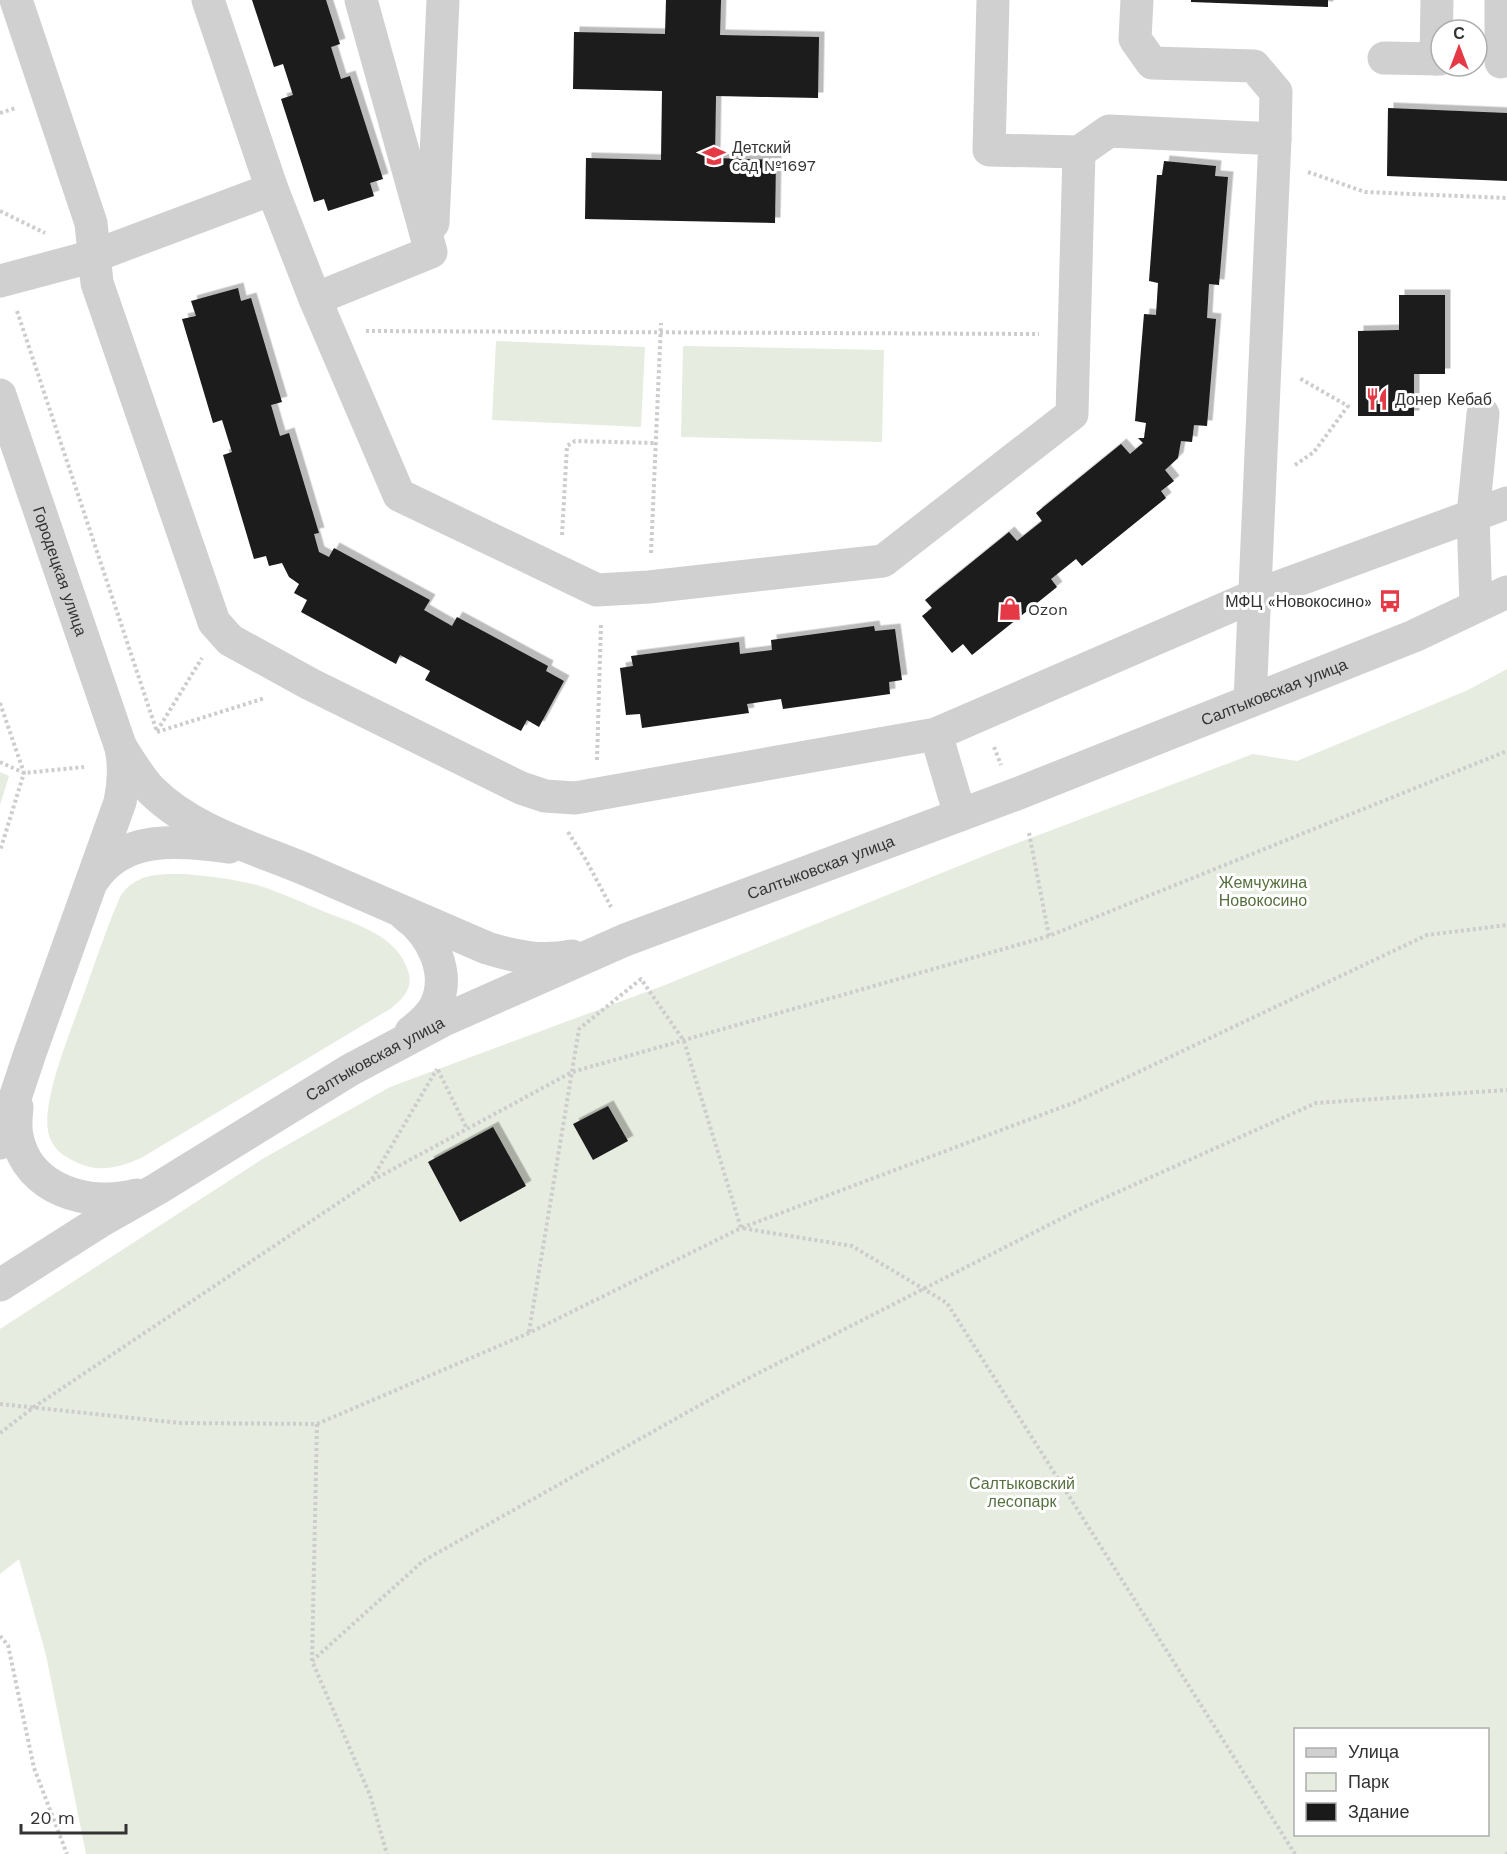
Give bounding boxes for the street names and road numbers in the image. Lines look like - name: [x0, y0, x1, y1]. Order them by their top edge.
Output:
- street label: Городецкая улица: [29, 504, 91, 639]
- street label: Салтыковская улица: [1198, 655, 1350, 730]
- street label: Салтыковская улица: [745, 831, 897, 904]
- street label: Салтыковская улица: [302, 1013, 447, 1105]

